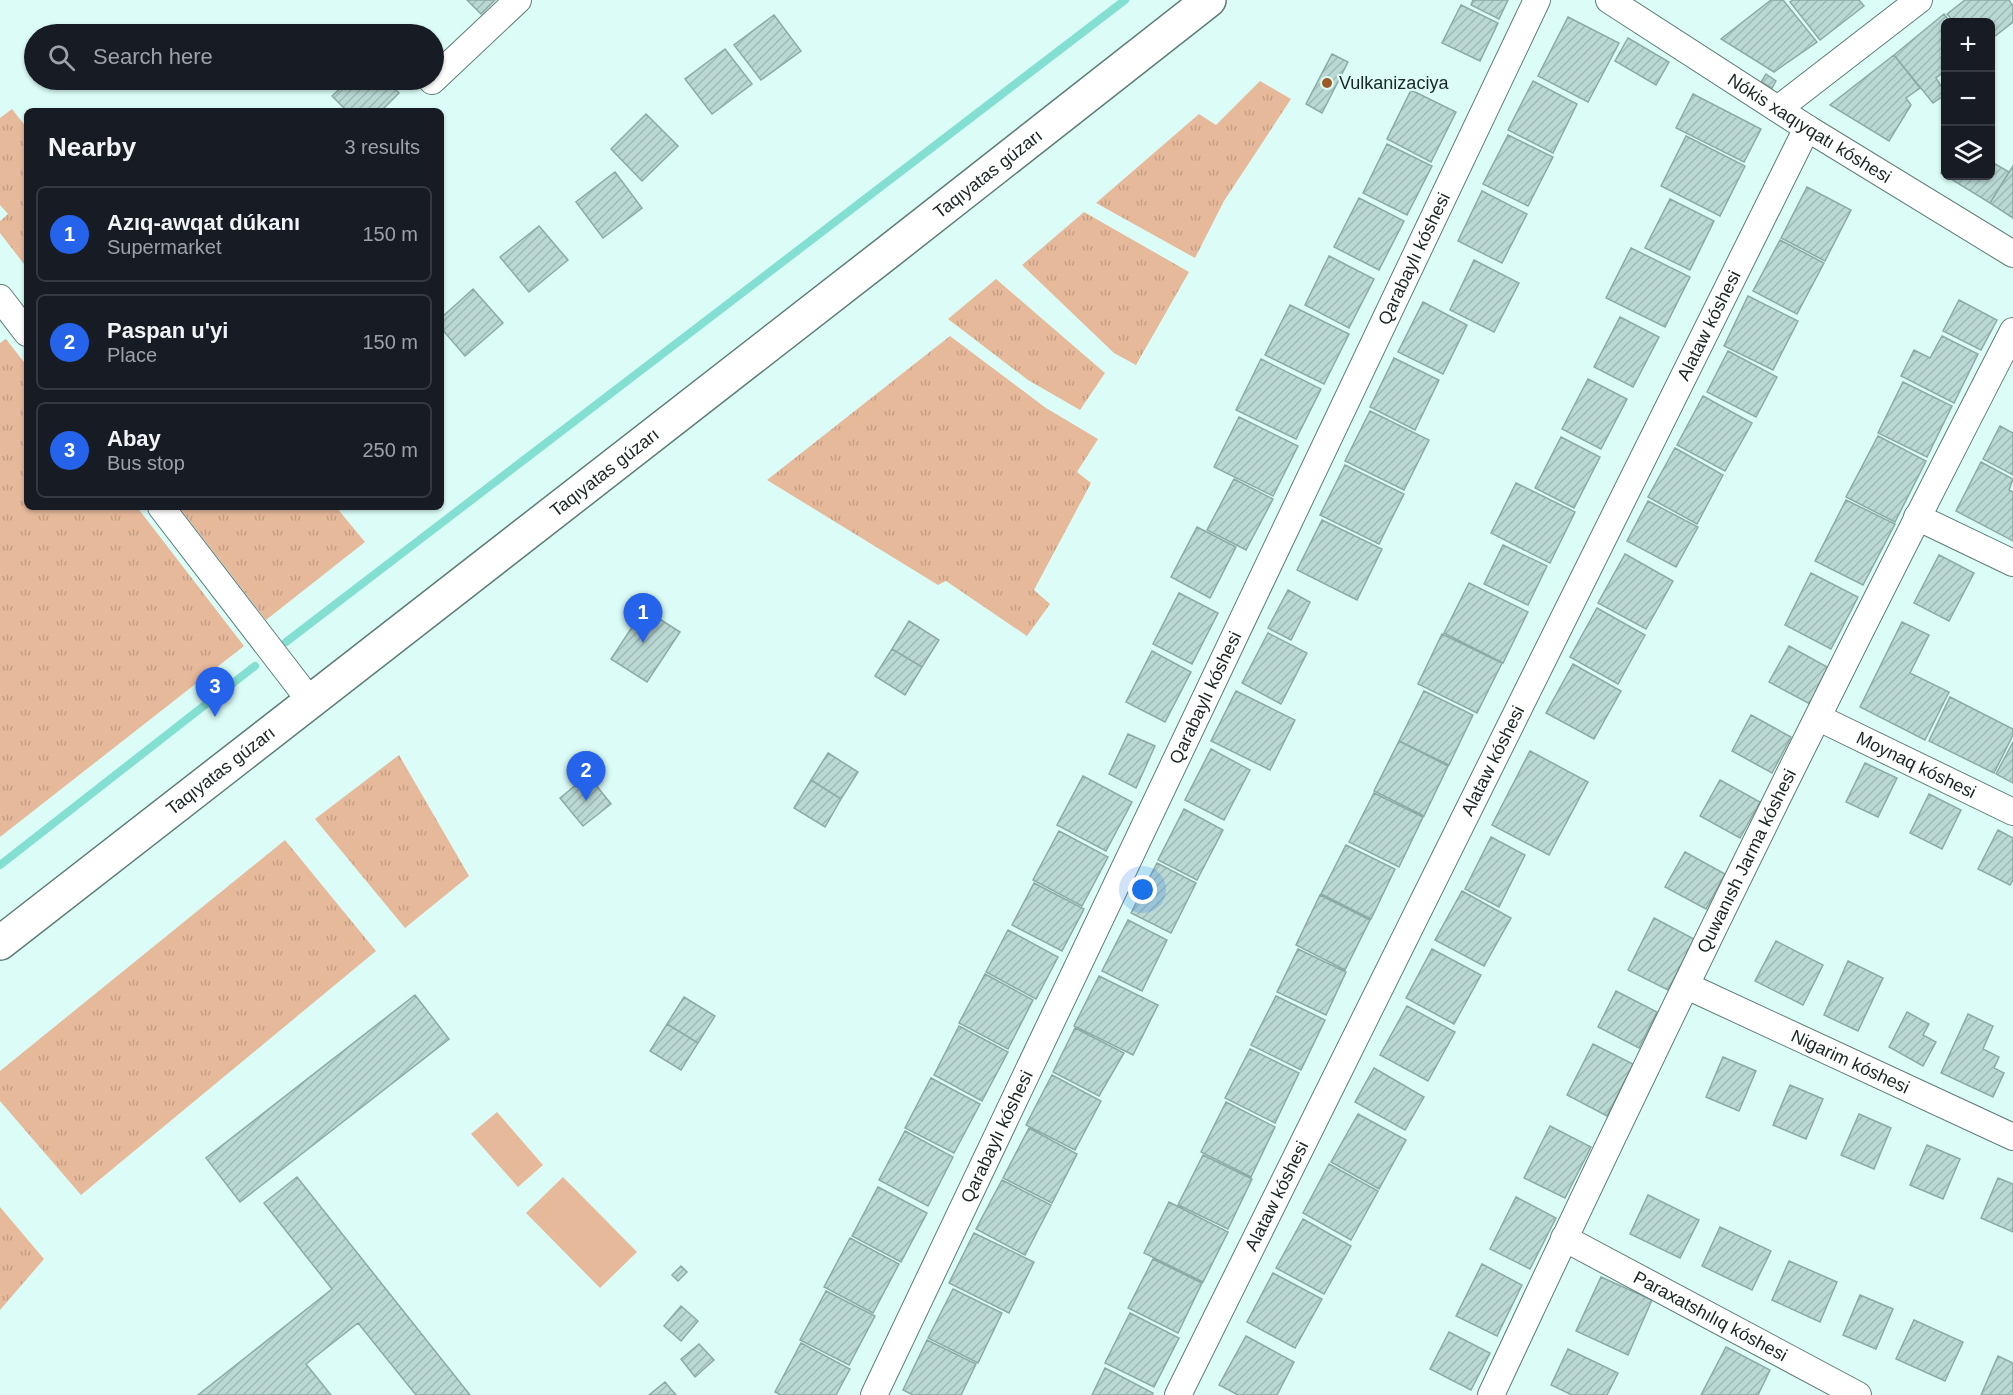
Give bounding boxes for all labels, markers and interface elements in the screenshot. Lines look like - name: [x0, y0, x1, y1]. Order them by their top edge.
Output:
- map controls: [1941, 18, 1995, 180]
- button: +: [1941, 18, 1995, 72]
- search box: [24, 24, 444, 90]
- icon: search: [45, 41, 78, 74]
- text: Search here: [93, 44, 213, 69]
- street label: Nókis xaqıyqatı kóshesi: [1724, 69, 1895, 187]
- button: −: [1941, 72, 1995, 126]
- place label: Vulkanizaciya: [1339, 73, 1449, 93]
- marker: Vulkanizaciya: [1320, 76, 1334, 90]
- street label: Taqıyatas gúzarı: [930, 125, 1046, 222]
- button: layers: [1941, 126, 1995, 180]
- text: Nearby: [48, 132, 136, 162]
- text: 3 results: [344, 136, 420, 158]
- street label: Qarabaylı kóshesi: [1374, 189, 1454, 328]
- text: Azıq-awqat dúkanı: [107, 210, 300, 235]
- text: 1: [64, 223, 75, 245]
- text: 150 m: [362, 223, 418, 245]
- text: Supermarket: [107, 236, 222, 258]
- street label: Alataw kóshesi: [1673, 267, 1745, 384]
- text: Paspan u'yi: [107, 318, 228, 343]
- text: 2: [64, 331, 75, 353]
- text: 150 m: [362, 331, 418, 353]
- text: Place: [107, 344, 157, 366]
- street label: Taqıyatas gúzarı: [546, 424, 663, 521]
- text: Abay: [107, 426, 161, 451]
- text: 3: [64, 439, 75, 461]
- text: 250 m: [362, 439, 418, 461]
- text: Bus stop: [107, 452, 185, 474]
- pin: 1: [624, 594, 662, 643]
- street label: Qarabaylı kóshesi: [1165, 628, 1245, 767]
- pin: 3: [196, 668, 234, 717]
- street label: Alataw kóshesi: [1457, 703, 1528, 819]
- street label: Taqıyatas gúzarı: [162, 722, 279, 819]
- street label: Moynaq kóshesi: [1853, 728, 1979, 802]
- pin: 2: [566, 752, 606, 801]
- street label: Quwanısh Jarma kóshesi: [1693, 766, 1800, 956]
- your location: [1128, 875, 1157, 904]
- street label: Nigarim kóshesi: [1788, 1026, 1913, 1098]
- street label: Qarabaylı kóshesi: [957, 1067, 1037, 1206]
- street label: Alataw kóshesi: [1241, 1138, 1312, 1254]
- street label: Paraxatshılıq kóshesi: [1630, 1267, 1791, 1365]

